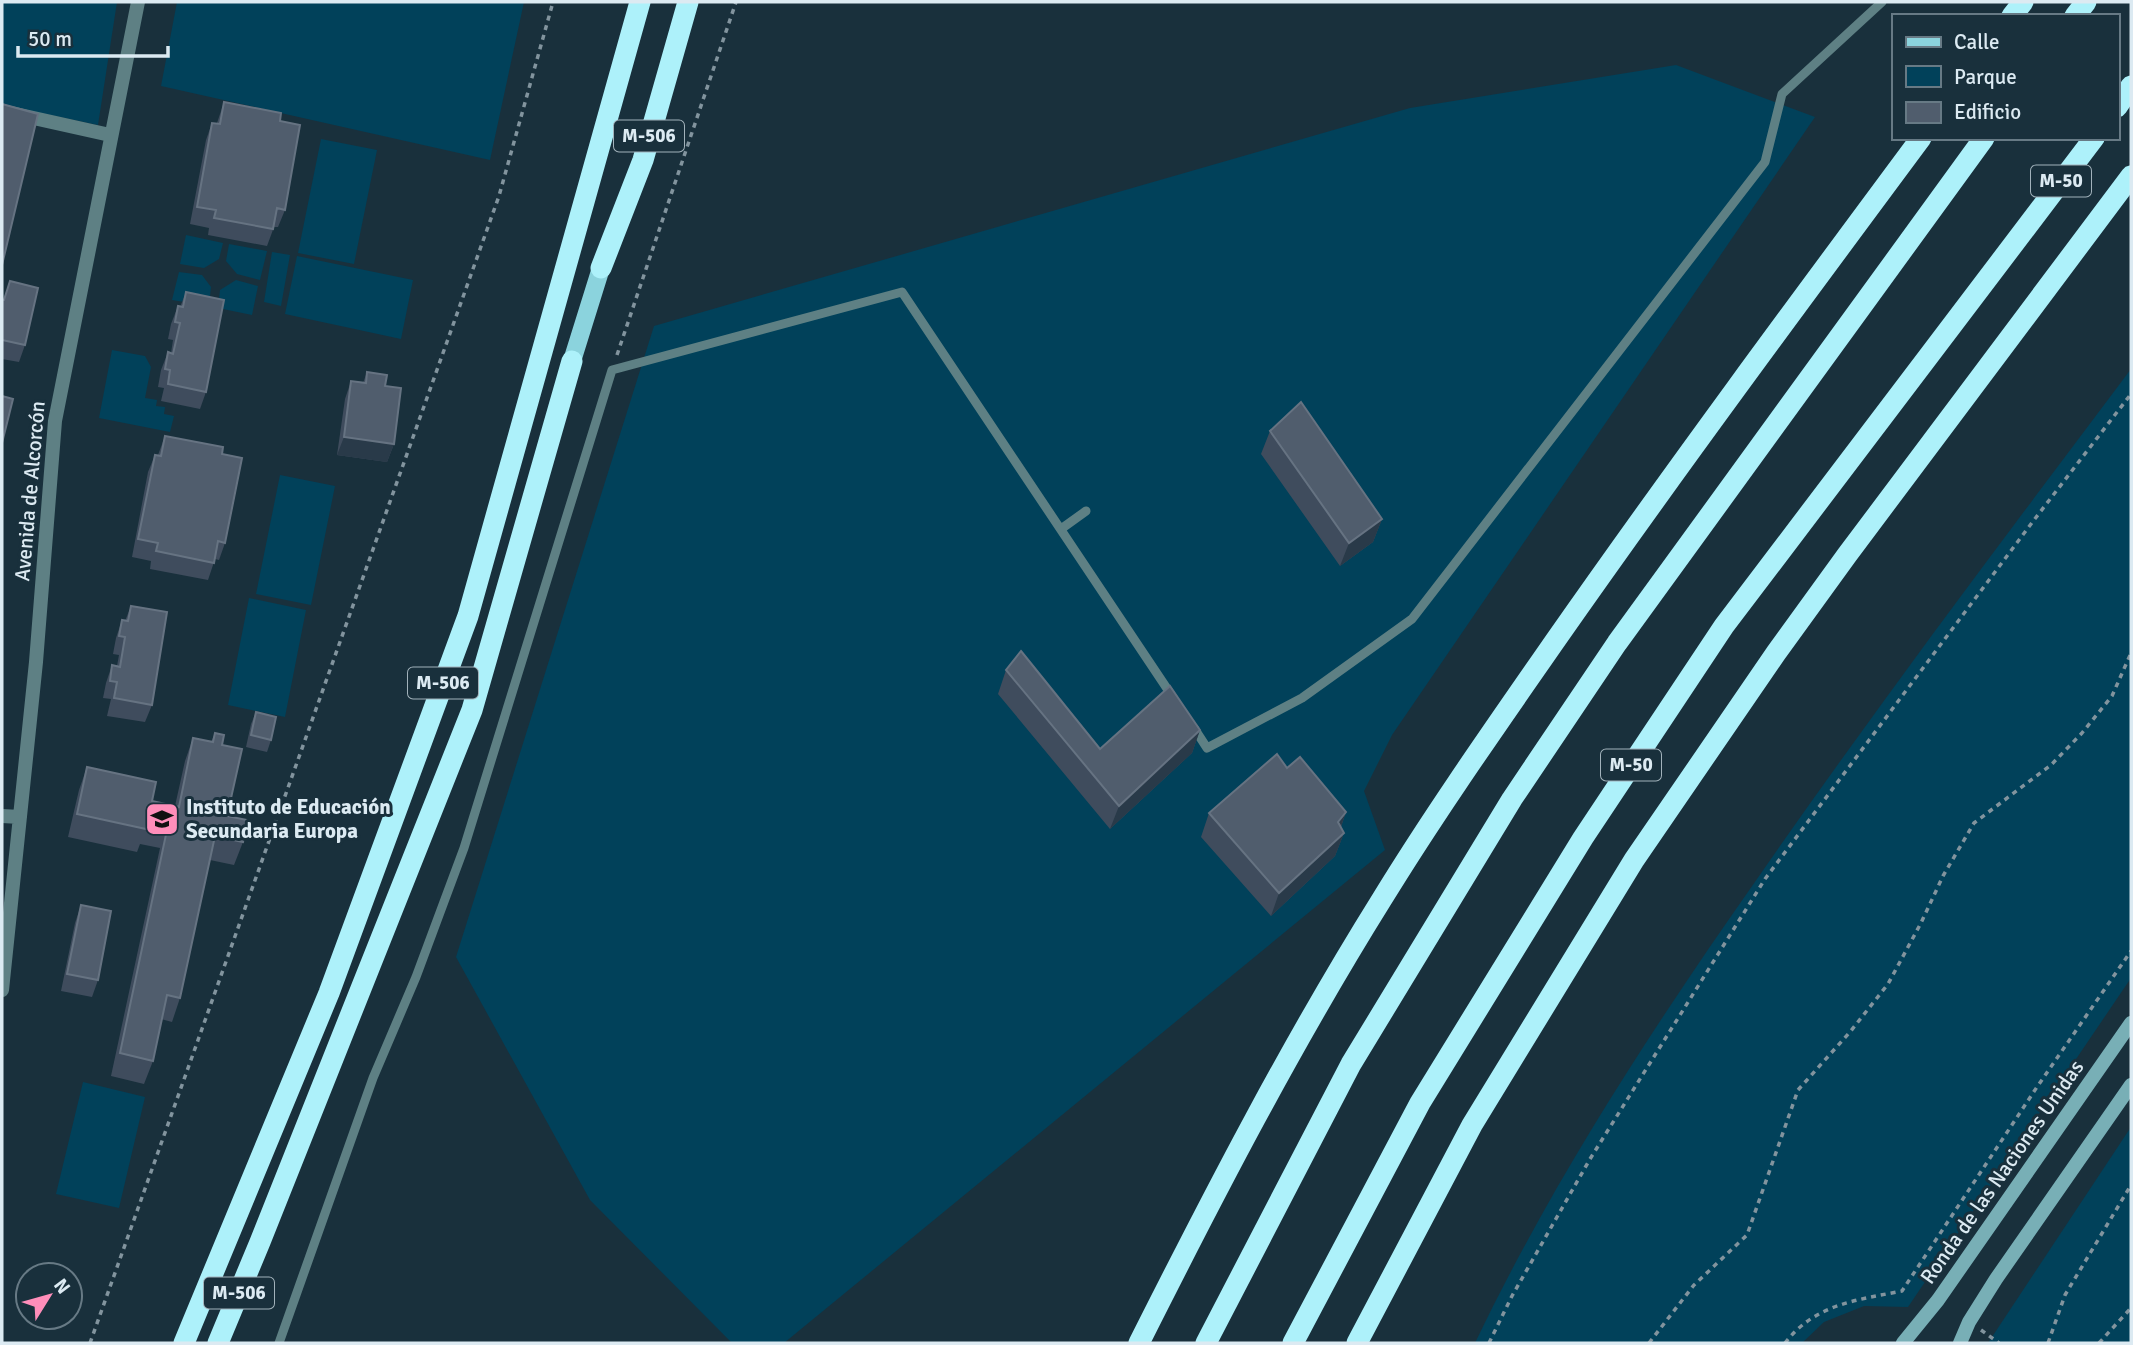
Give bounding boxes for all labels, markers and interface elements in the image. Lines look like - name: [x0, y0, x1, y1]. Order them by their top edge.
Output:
- scale bar: [18, 14, 168, 58]
- legend: [1892, 14, 2119, 140]
- text: 50 m: [28, 26, 72, 52]
- text: Calle: [1954, 29, 2000, 55]
- text: Parque: [1954, 64, 2017, 90]
- text: Edificio: [1954, 99, 2021, 125]
- road number: M-506: [614, 120, 684, 152]
- road number: M-50: [2031, 166, 2091, 196]
- street label: Avenida de Alcorcón: [9, 400, 51, 582]
- road number: M-506: [408, 668, 478, 698]
- road number: M-50: [1601, 750, 1661, 780]
- place label: Instituto de Educación Secundaria Europa: [186, 794, 391, 844]
- school or university icon: Instituto de Educación Secundaria Europa: [143, 800, 181, 838]
- street label: Ronda de las Naciones Unidas: [1915, 1055, 2089, 1289]
- north arrow: [14, 1261, 84, 1331]
- text: N: [48, 1274, 75, 1299]
- road number: M-506: [204, 1278, 274, 1308]

